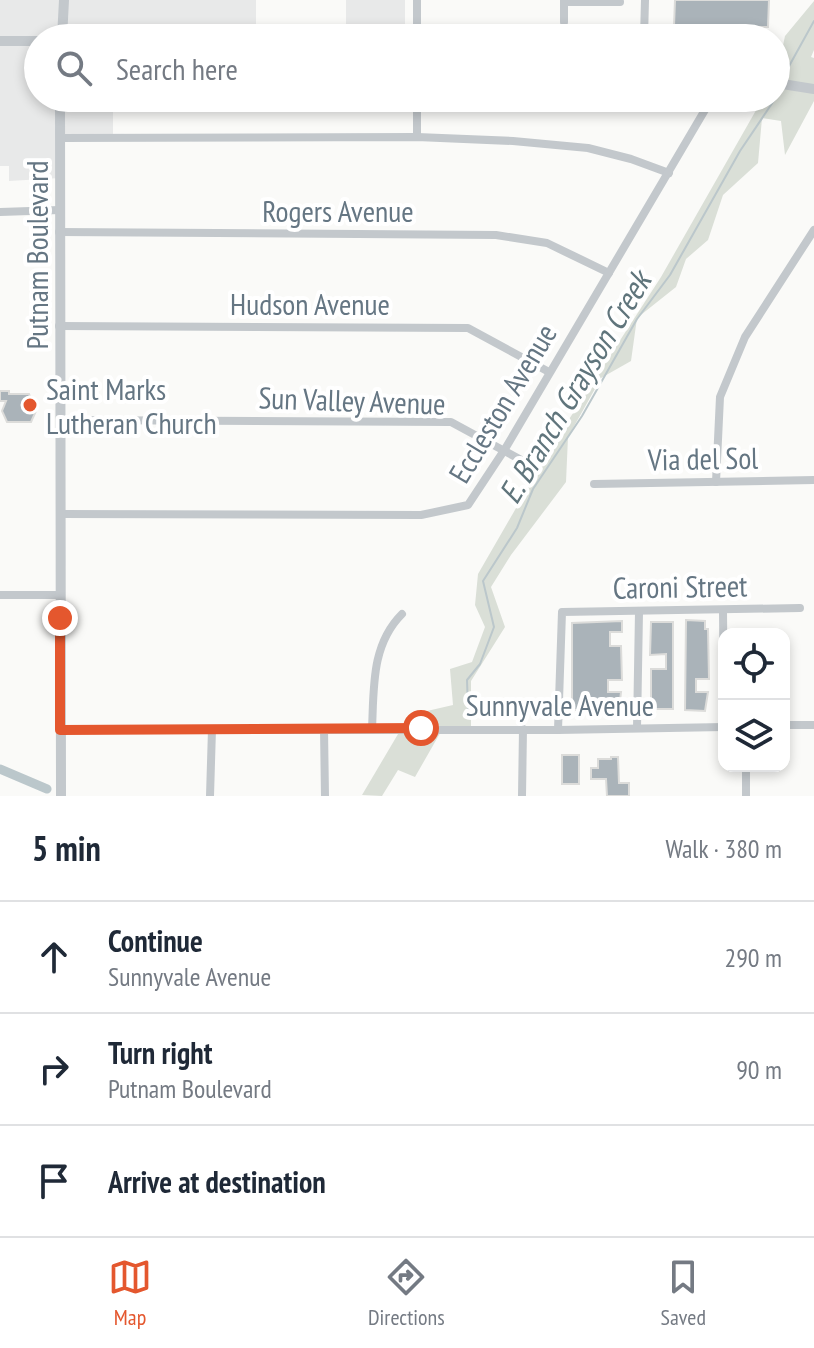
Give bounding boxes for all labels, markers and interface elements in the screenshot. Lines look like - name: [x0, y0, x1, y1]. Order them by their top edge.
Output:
- search box: [24, 24, 790, 112]
- icon: search: [52, 46, 96, 90]
- text: Search here: [116, 49, 238, 88]
- street label: Putnam Boulevard: [17, 161, 56, 349]
- street label: Rogers Avenue: [262, 191, 414, 230]
- water label: E. Branch Grayson Creek: [488, 260, 662, 511]
- street label: Hudson Avenue: [230, 284, 390, 323]
- street label: Eccleston Avenue: [439, 316, 565, 490]
- place label: Saint Marks Lutheran Church: [46, 369, 217, 442]
- street label: Sun Valley Avenue: [258, 377, 446, 423]
- marker: Saint Marks Lutheran Church: [21, 396, 39, 414]
- street label: Via del Sol: [647, 438, 758, 478]
- street label: Caroni Street: [612, 565, 748, 607]
- route end: [42, 600, 78, 636]
- map controls: [718, 628, 790, 772]
- button: locate: [718, 628, 790, 700]
- street label: Sunnyvale Avenue: [466, 685, 654, 724]
- button: layers: [718, 700, 790, 772]
- route start: [403, 710, 439, 746]
- text: 5 min: [32, 826, 101, 870]
- text: Walk · 380 m: [665, 832, 782, 865]
- text: Continue: [108, 921, 203, 960]
- icon: ahead: [32, 935, 76, 979]
- text: 290 m: [724, 941, 782, 974]
- text: Sunnyvale Avenue: [108, 960, 271, 993]
- text: Turn right: [108, 1033, 212, 1072]
- icon: right: [32, 1047, 76, 1091]
- text: 90 m: [736, 1053, 782, 1086]
- text: Putnam Boulevard: [108, 1072, 272, 1105]
- icon: arrive: [32, 1159, 76, 1203]
- text: Arrive at destination: [108, 1162, 326, 1201]
- tab: Map: [108, 1255, 152, 1331]
- tab: Directions: [368, 1255, 445, 1331]
- tab: Saved: [661, 1255, 706, 1331]

